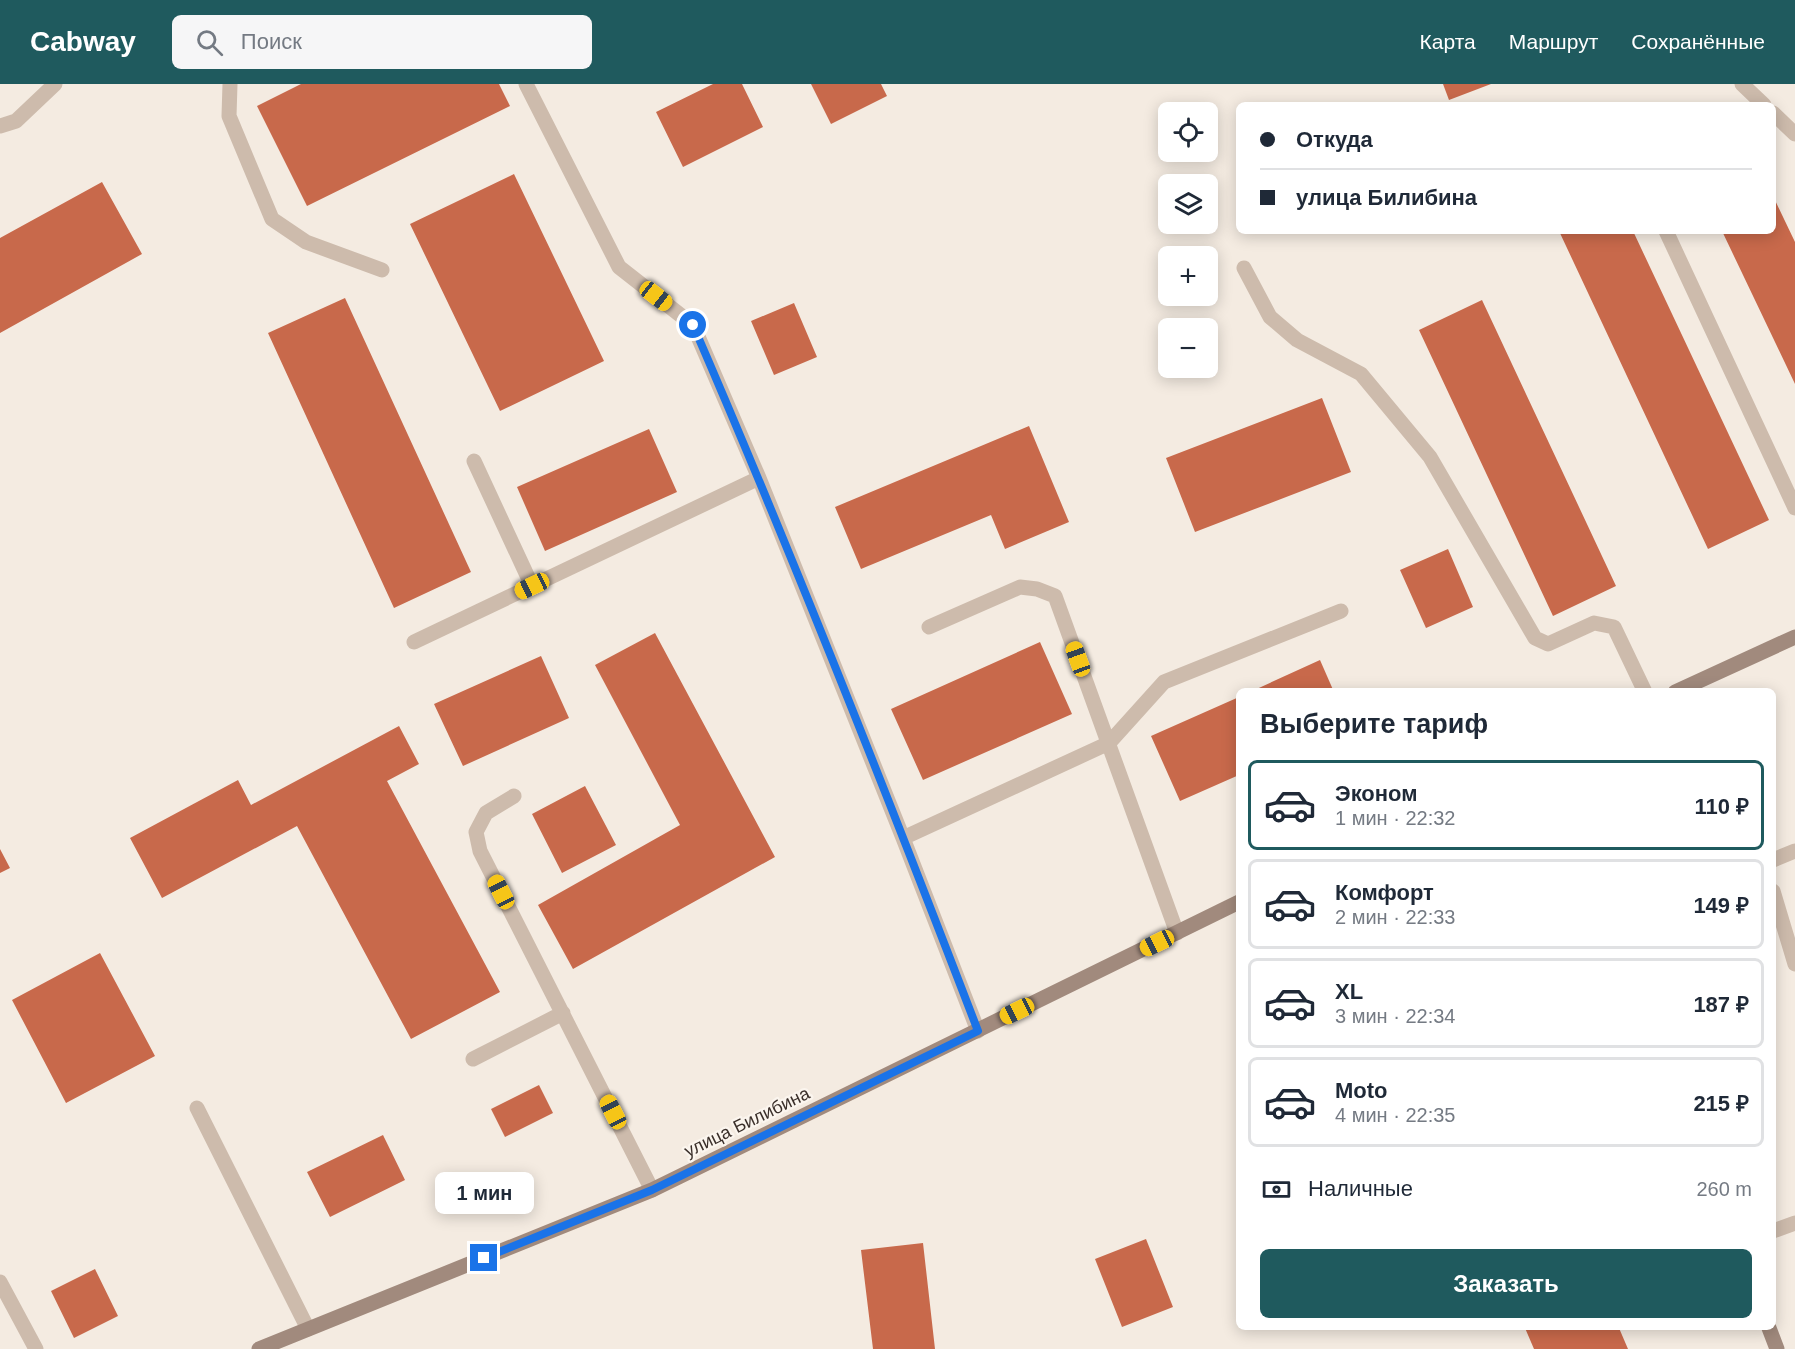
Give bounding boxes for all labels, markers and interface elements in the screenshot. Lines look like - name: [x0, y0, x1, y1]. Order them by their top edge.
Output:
- search box: [172, 15, 592, 69]
- text: Cabway: [30, 26, 136, 57]
- icon: search: [193, 26, 226, 59]
- text: Поиск: [241, 29, 302, 54]
- text: Карта: [1420, 30, 1476, 53]
- text: Маршрут: [1509, 30, 1598, 53]
- text: Сохранённые: [1631, 30, 1765, 53]
- map controls: [1158, 102, 1218, 378]
- button: locate: [1158, 102, 1218, 162]
- text: Откуда: [1296, 127, 1373, 152]
- button: layers: [1158, 174, 1218, 234]
- text: улица Билибина: [1296, 185, 1477, 210]
- button: +: [1158, 246, 1218, 306]
- car: [636, 278, 676, 314]
- route start: [679, 311, 706, 338]
- button: −: [1158, 318, 1218, 378]
- car: [512, 570, 552, 602]
- car: [1063, 639, 1093, 679]
- text: Выберите тариф: [1260, 709, 1488, 739]
- icon: car: [1263, 778, 1317, 832]
- text: Эконом: [1335, 781, 1418, 806]
- text: 110 ₽: [1695, 794, 1749, 819]
- text: 1 мин · 22:32: [1335, 807, 1455, 829]
- car: [485, 872, 517, 912]
- icon: car: [1263, 877, 1317, 931]
- text: Комфорт: [1335, 880, 1434, 905]
- text: 149 ₽: [1693, 893, 1749, 918]
- text: 2 мин · 22:33: [1335, 906, 1455, 928]
- car: [1137, 927, 1177, 959]
- icon: car: [1263, 976, 1317, 1030]
- text: XL: [1335, 979, 1363, 1004]
- text: 187 ₽: [1693, 992, 1749, 1017]
- car: [997, 995, 1037, 1027]
- text: 3 мин · 22:34: [1335, 1005, 1455, 1027]
- icon: car: [1263, 1075, 1317, 1129]
- text: Moto: [1335, 1078, 1388, 1103]
- street label: улица Билибина: [681, 1083, 814, 1161]
- text: 215 ₽: [1693, 1091, 1749, 1116]
- car: [597, 1092, 629, 1132]
- text: 4 мин · 22:35: [1335, 1104, 1455, 1126]
- callout: 1 мин: [434, 1171, 534, 1213]
- icon: cash: [1260, 1173, 1293, 1206]
- text: Наличные: [1308, 1176, 1413, 1201]
- text: 260 m: [1696, 1178, 1752, 1200]
- text: 1 мин: [457, 1182, 512, 1204]
- route end: [470, 1244, 497, 1271]
- button: Заказать: [1260, 1249, 1752, 1318]

